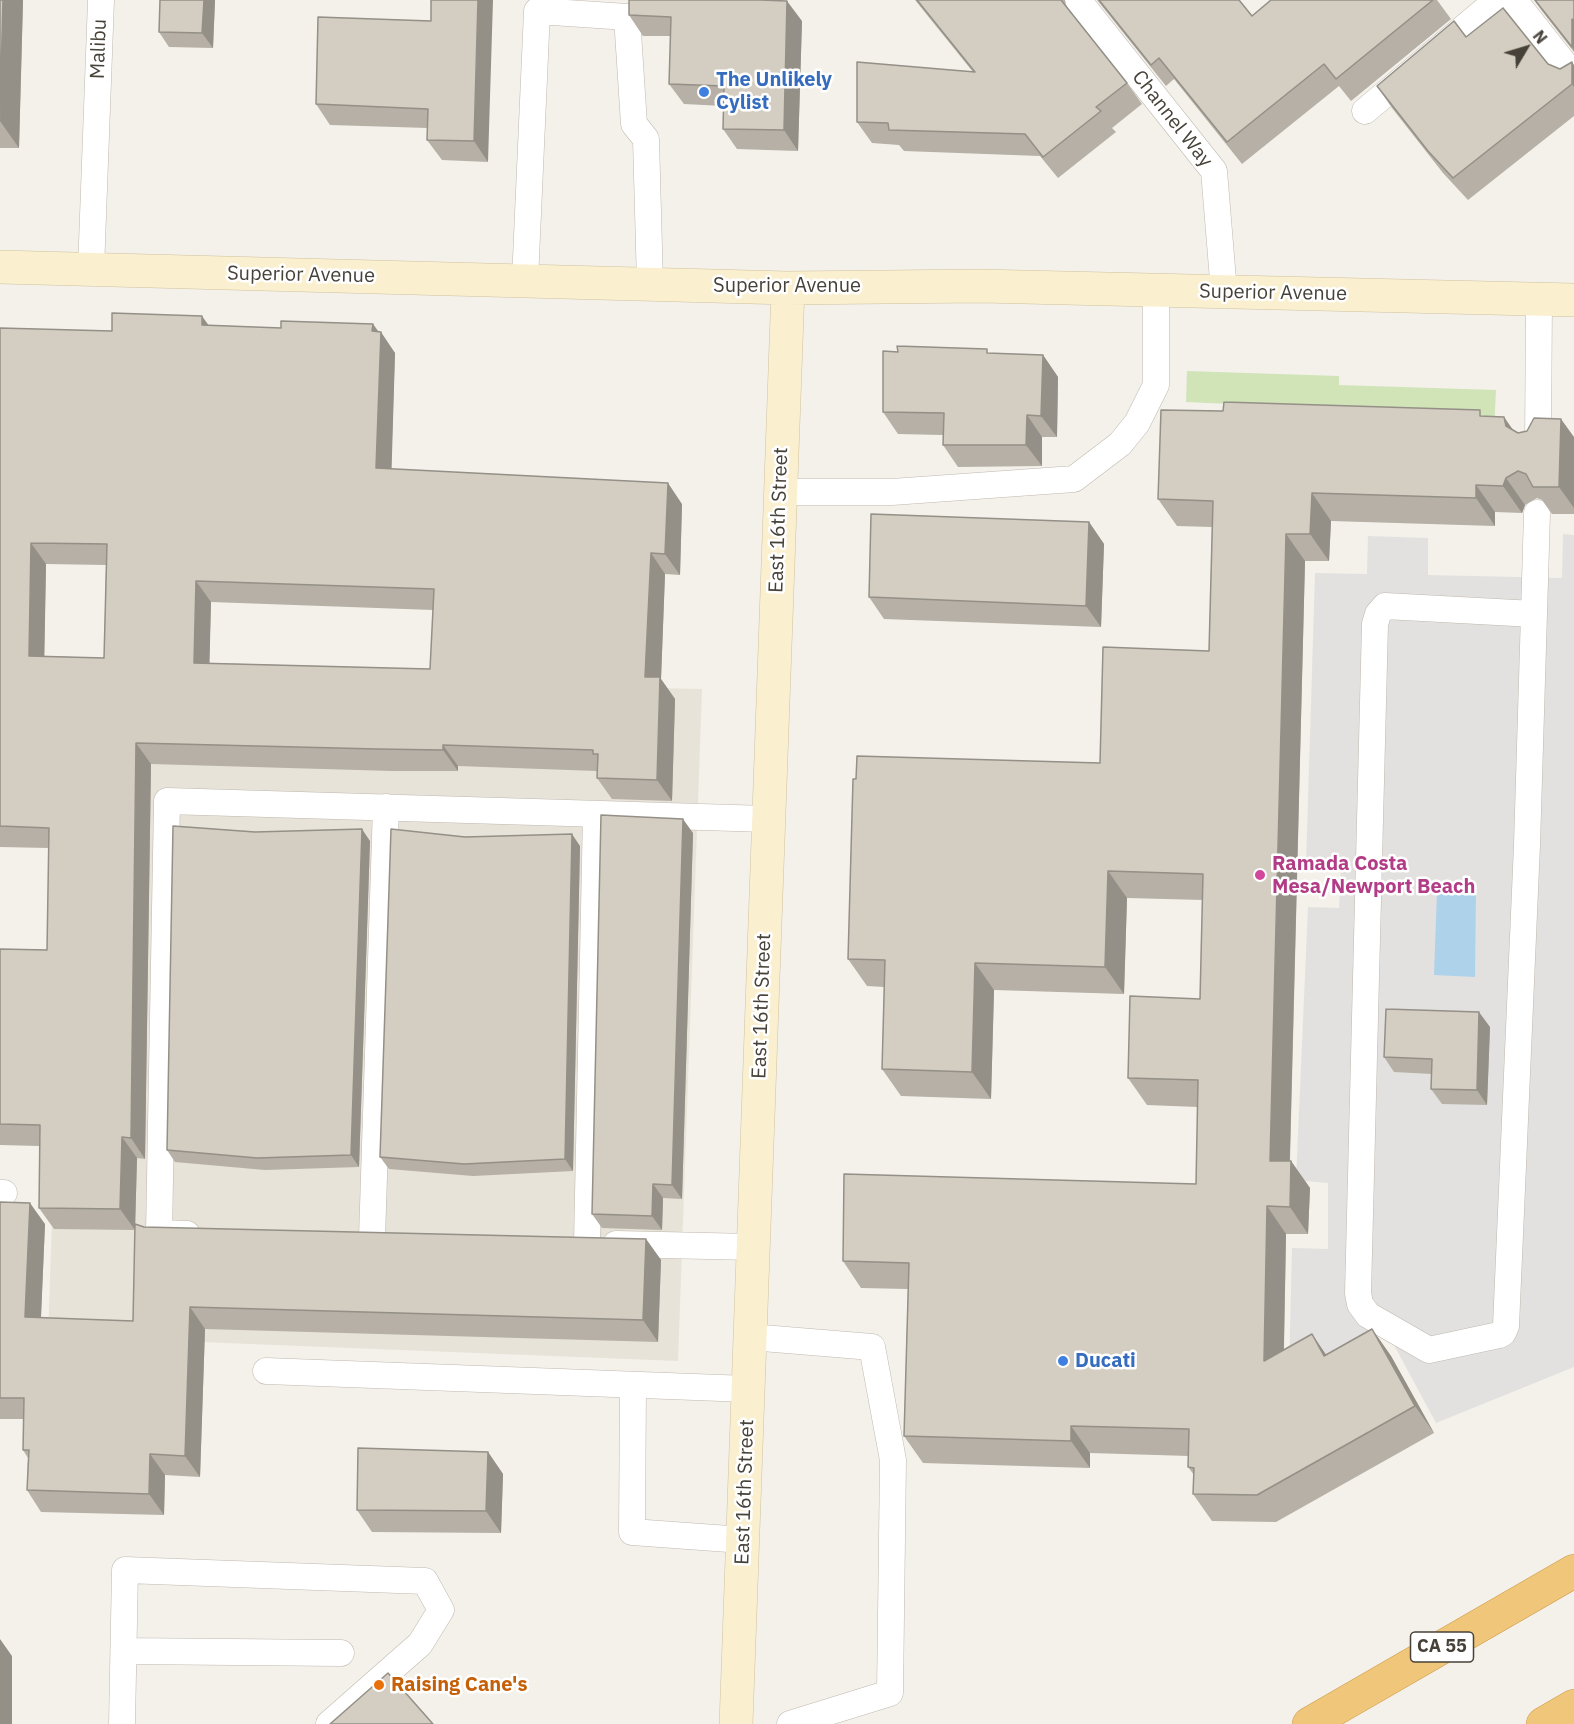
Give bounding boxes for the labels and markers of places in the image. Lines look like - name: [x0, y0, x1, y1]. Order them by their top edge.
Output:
- place label: The Unlikely Cylist: [716, 68, 832, 115]
- marker: The Unlikely Cylist: [697, 85, 711, 99]
- place label: Ramada Costa Mesa/Newport Beach: [1272, 852, 1475, 899]
- marker: Ramada Costa Mesa/Newport Beach: [1253, 868, 1267, 882]
- place label: Ducati: [1075, 1349, 1136, 1373]
- marker: Ducati: [1056, 1354, 1070, 1368]
- place label: Raising Cane's: [391, 1673, 527, 1697]
- marker: Raising Cane's: [372, 1678, 386, 1692]

